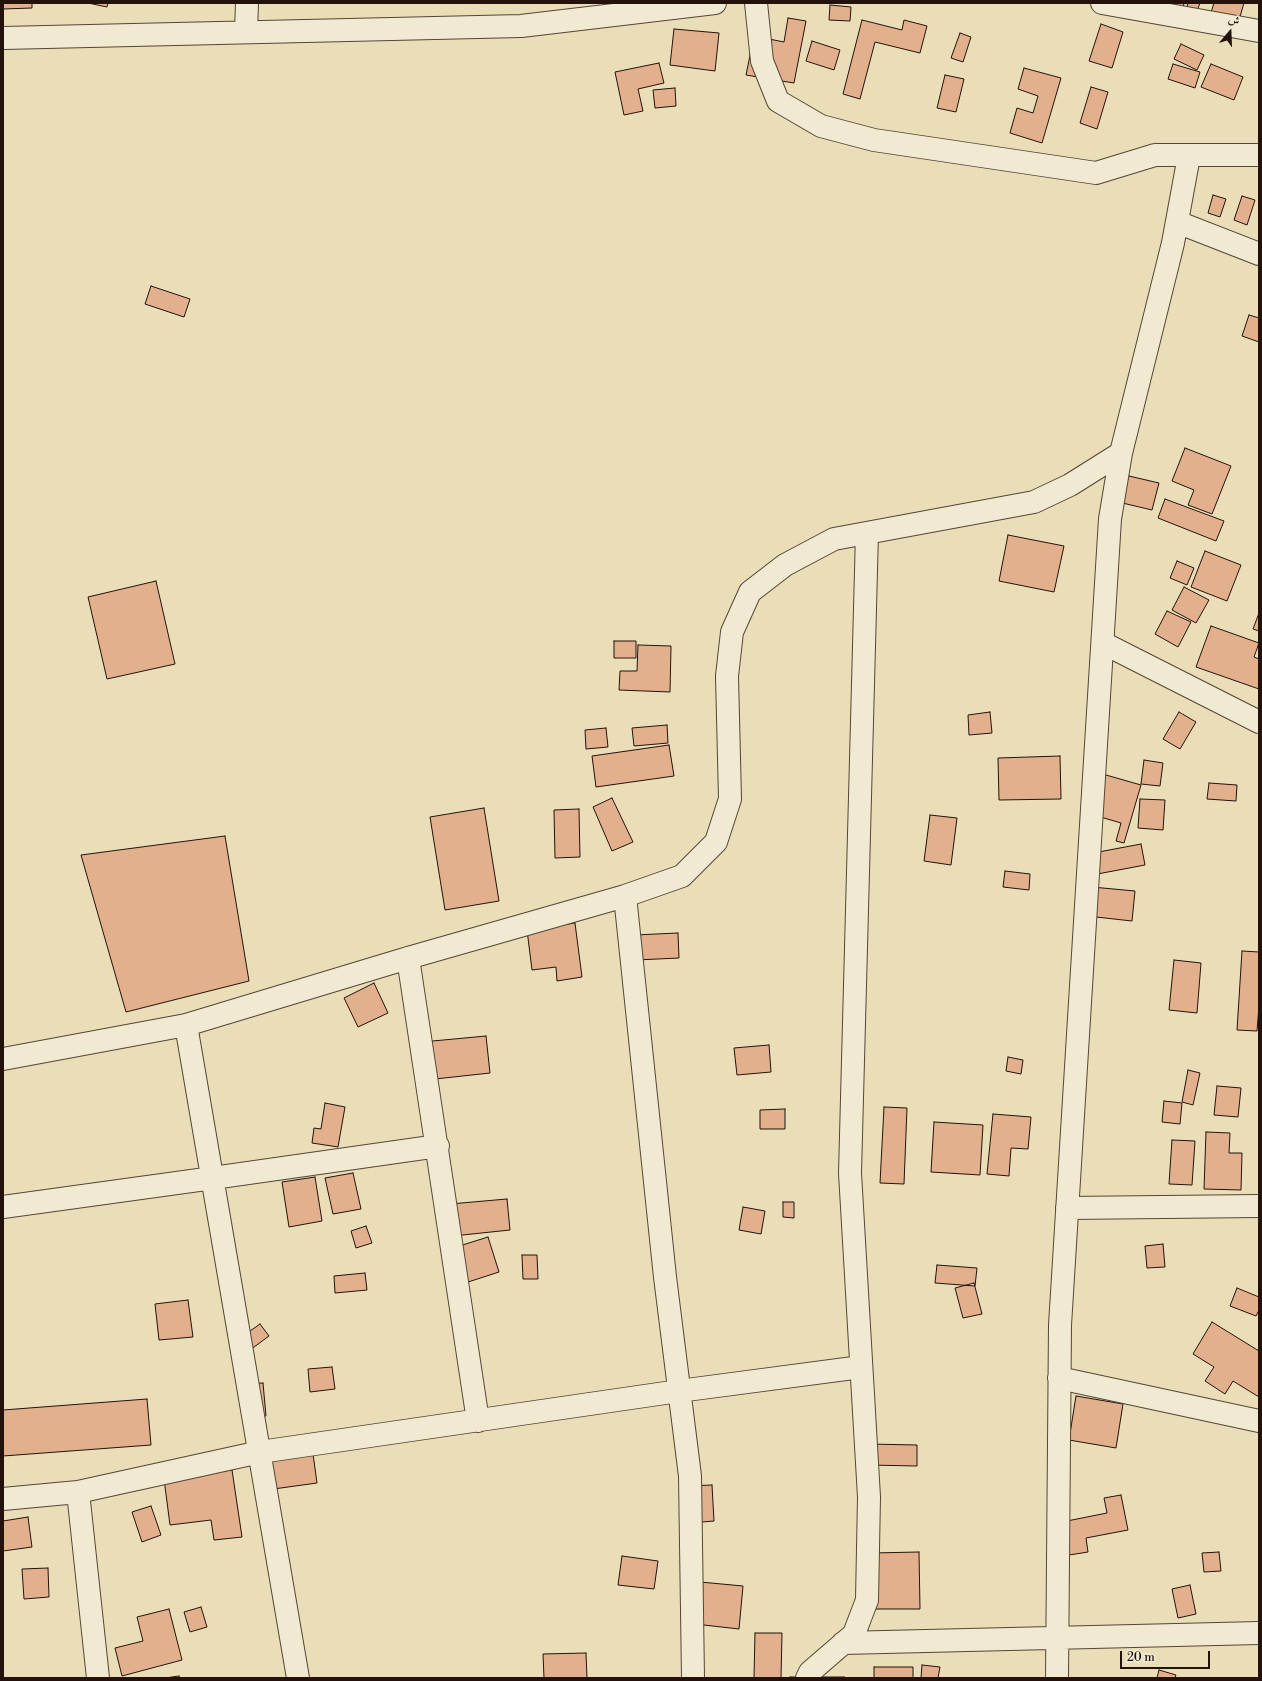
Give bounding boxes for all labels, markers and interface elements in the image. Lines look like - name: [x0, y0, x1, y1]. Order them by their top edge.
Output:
- north arrow: [1210, 12, 1250, 52]
- text: ش: [1226, 12, 1241, 29]
- scale bar: [1122, 1643, 1212, 1669]
- text: 20 m: [1127, 1650, 1155, 1665]

